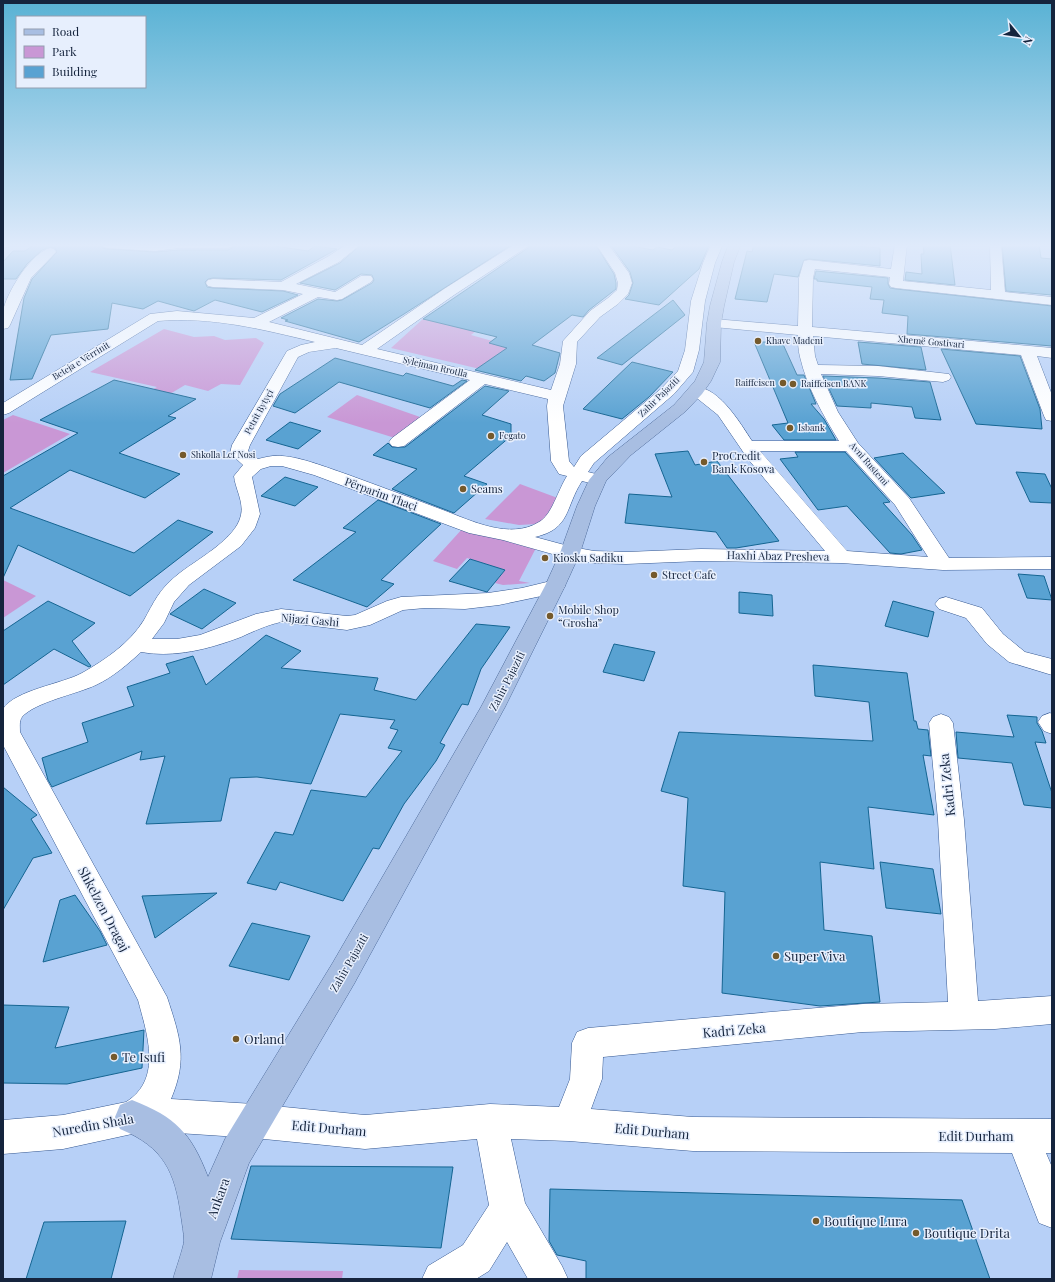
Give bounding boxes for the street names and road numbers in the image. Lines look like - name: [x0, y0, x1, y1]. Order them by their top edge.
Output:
- street label: Xhemë Gostivari: [897, 332, 965, 350]
- street label: Beteja e Vërrinit: [50, 338, 112, 382]
- street label: Sylejman Rrotlla: [402, 353, 469, 379]
- street label: Zahir Pajaziti: [635, 373, 682, 419]
- street label: Petrit Bytyçi: [241, 387, 276, 436]
- street label: Avni Rustemi: [847, 438, 892, 488]
- street label: Përparim Thaçi: [343, 473, 420, 514]
- street label: Haxhi Abaz Presheva: [727, 547, 830, 564]
- street label: Nijazi Gashi: [280, 609, 340, 630]
- street label: Zahir Pajaziti: [485, 648, 528, 713]
- street label: Kadri Zeka: [935, 752, 958, 817]
- street label: Shkelzen Dragaj: [75, 863, 134, 954]
- street label: Zahir Pajaziti: [326, 931, 371, 995]
- street label: Kadri Zeka: [702, 1018, 767, 1041]
- street label: Nuredin Shala: [51, 1109, 135, 1140]
- street label: Edit Durham: [291, 1116, 368, 1139]
- street label: Edit Durham: [614, 1119, 691, 1142]
- street label: Edit Durham: [938, 1127, 1014, 1144]
- street label: Ankara: [202, 1175, 233, 1221]

